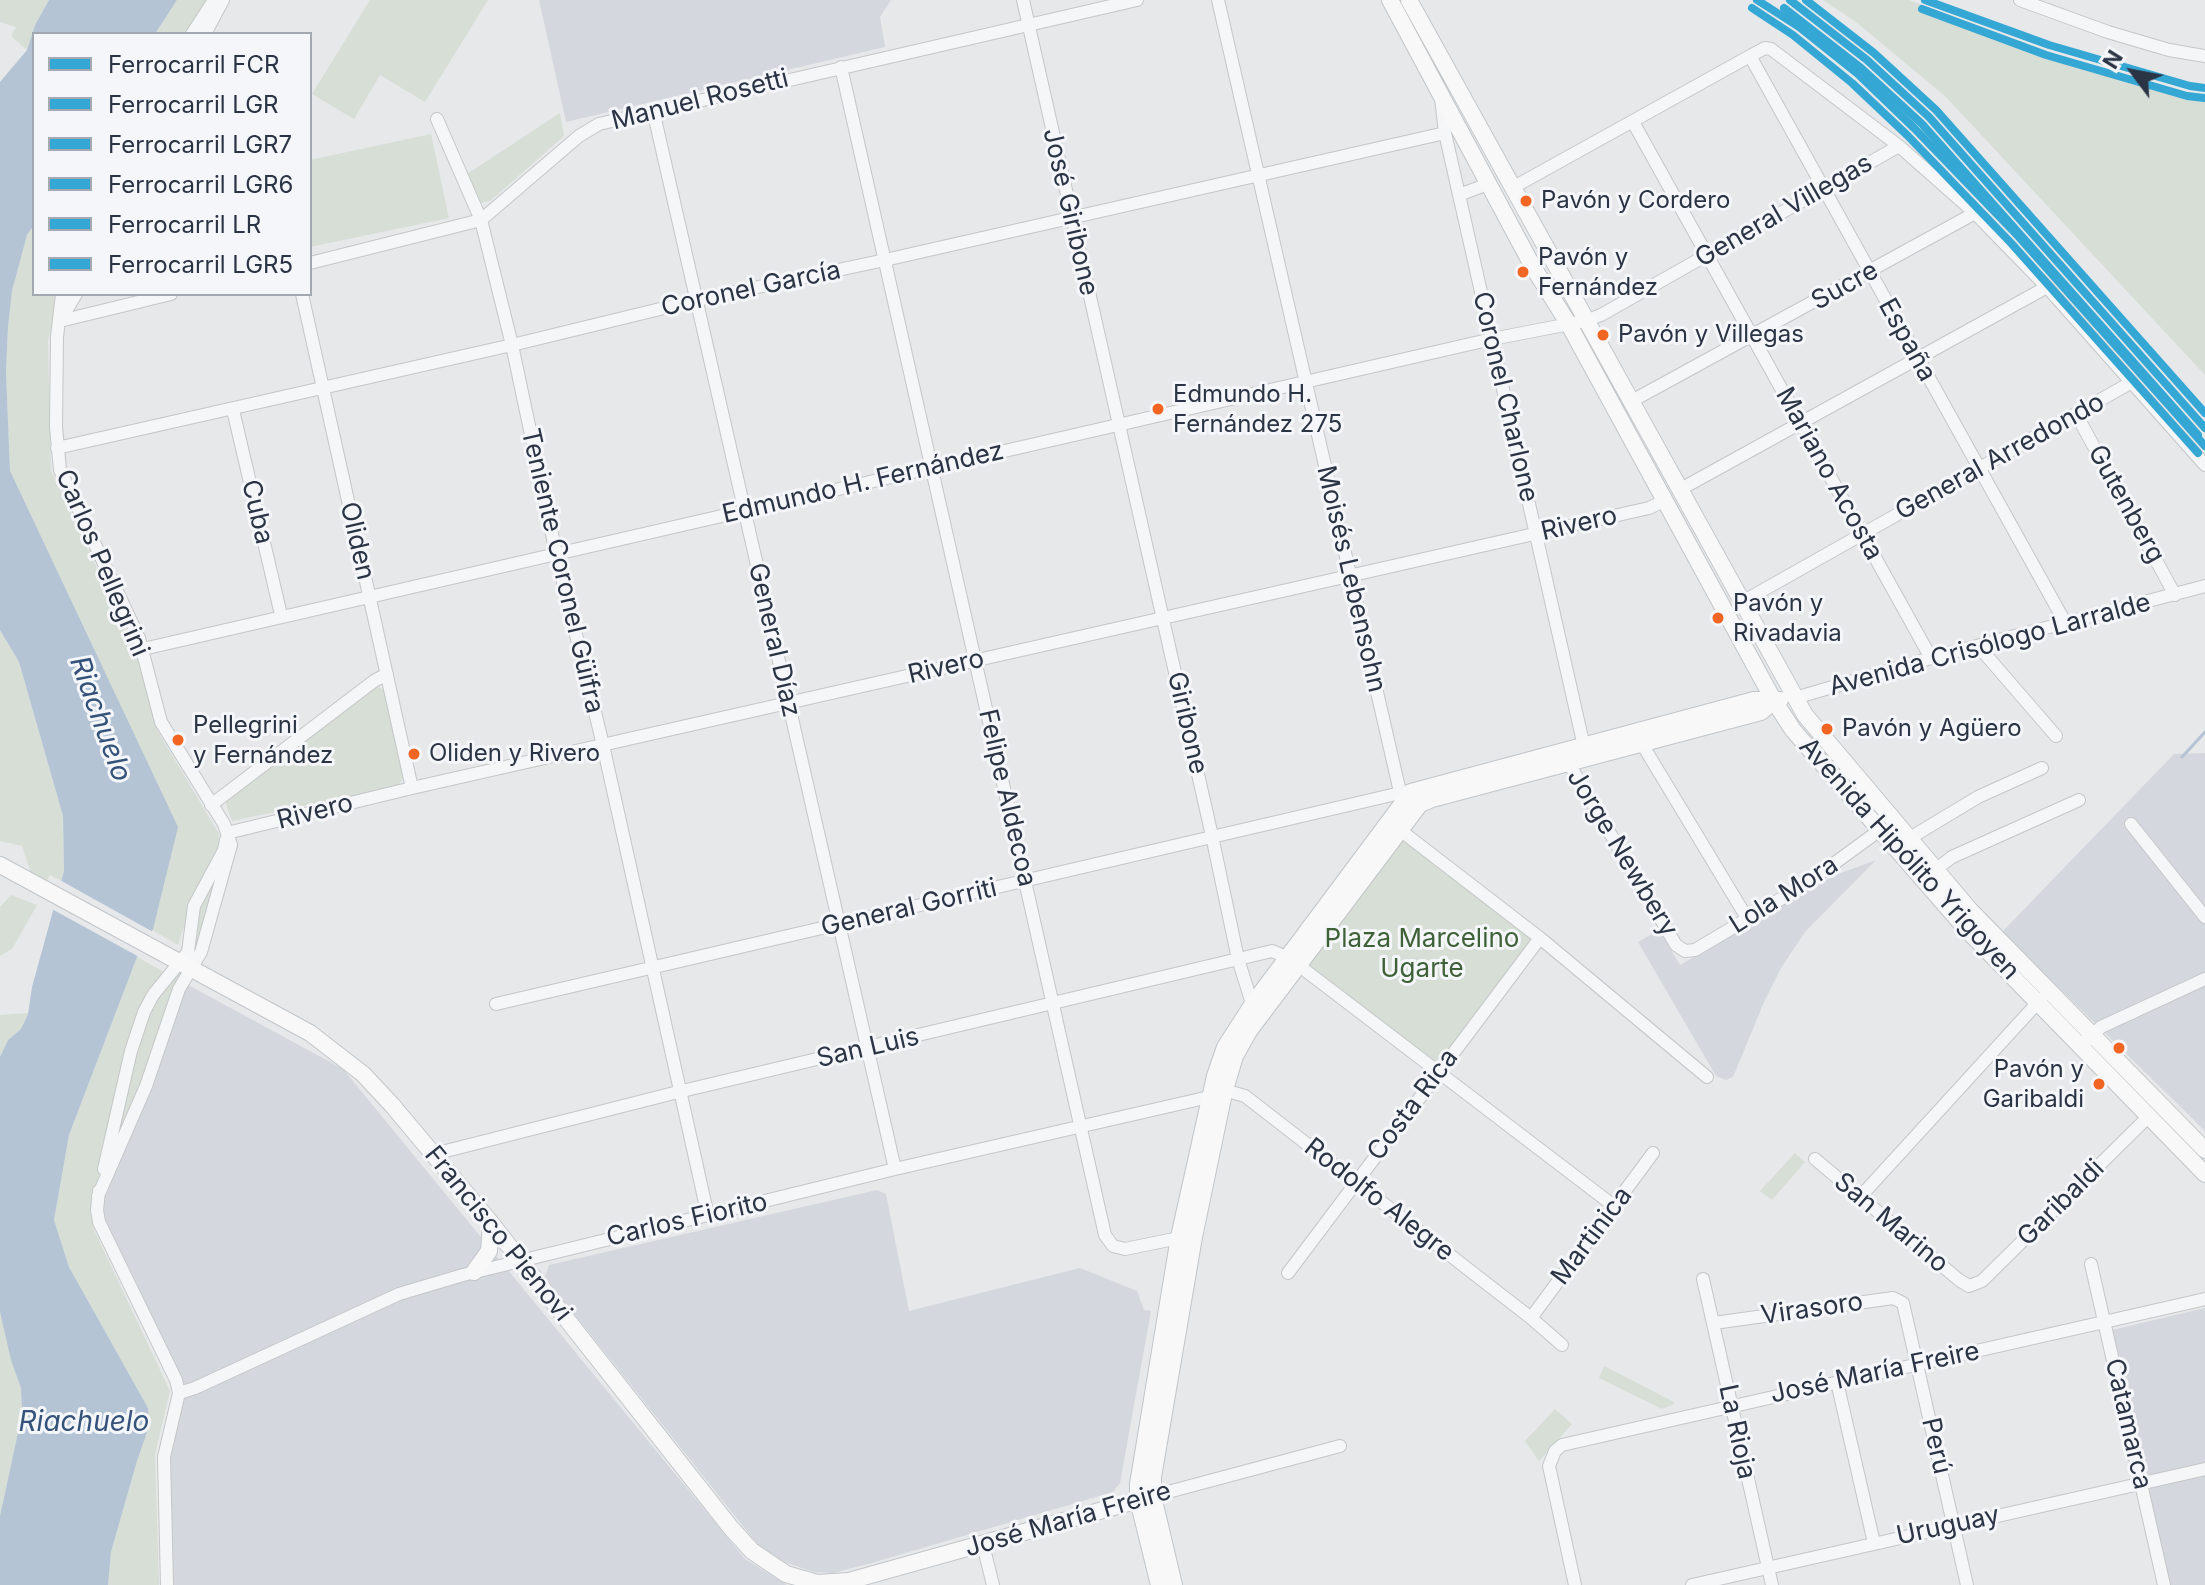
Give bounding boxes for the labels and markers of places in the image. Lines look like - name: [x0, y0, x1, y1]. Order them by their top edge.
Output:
- place label: Pavón y Cordero: [1541, 187, 1730, 215]
- marker: Pavón y Cordero: [1518, 193, 1534, 209]
- place label: Pavón y Fernández: [1538, 244, 1658, 300]
- marker: Pavón y Fernández: [1515, 264, 1531, 280]
- place label: Pavón y Villegas: [1618, 321, 1804, 349]
- marker: Pavón y Villegas: [1595, 327, 1611, 343]
- place label: Edmundo H. Fernández 275: [1173, 381, 1342, 437]
- marker: Edmundo H. Fernández 275: [1150, 401, 1166, 417]
- place label: Pavón y Rivadavia: [1733, 590, 1842, 646]
- marker: Pavón y Rivadavia: [1710, 610, 1726, 626]
- place label: Pellegrini y Fernández: [193, 712, 333, 768]
- place label: Pavón y Agüero: [1842, 715, 2022, 743]
- marker: Pavón y Agüero: [1819, 721, 1835, 737]
- marker: Pellegrini y Fernández: [170, 732, 186, 748]
- place label: Oliden y Rivero: [429, 740, 600, 768]
- marker: Oliden y Rivero: [406, 746, 422, 762]
- unlabelled marker: [2111, 1040, 2127, 1056]
- place label: Pavón y Garibaldi: [1983, 1056, 2084, 1112]
- marker: Pavón y Garibaldi: [2091, 1076, 2107, 1092]

